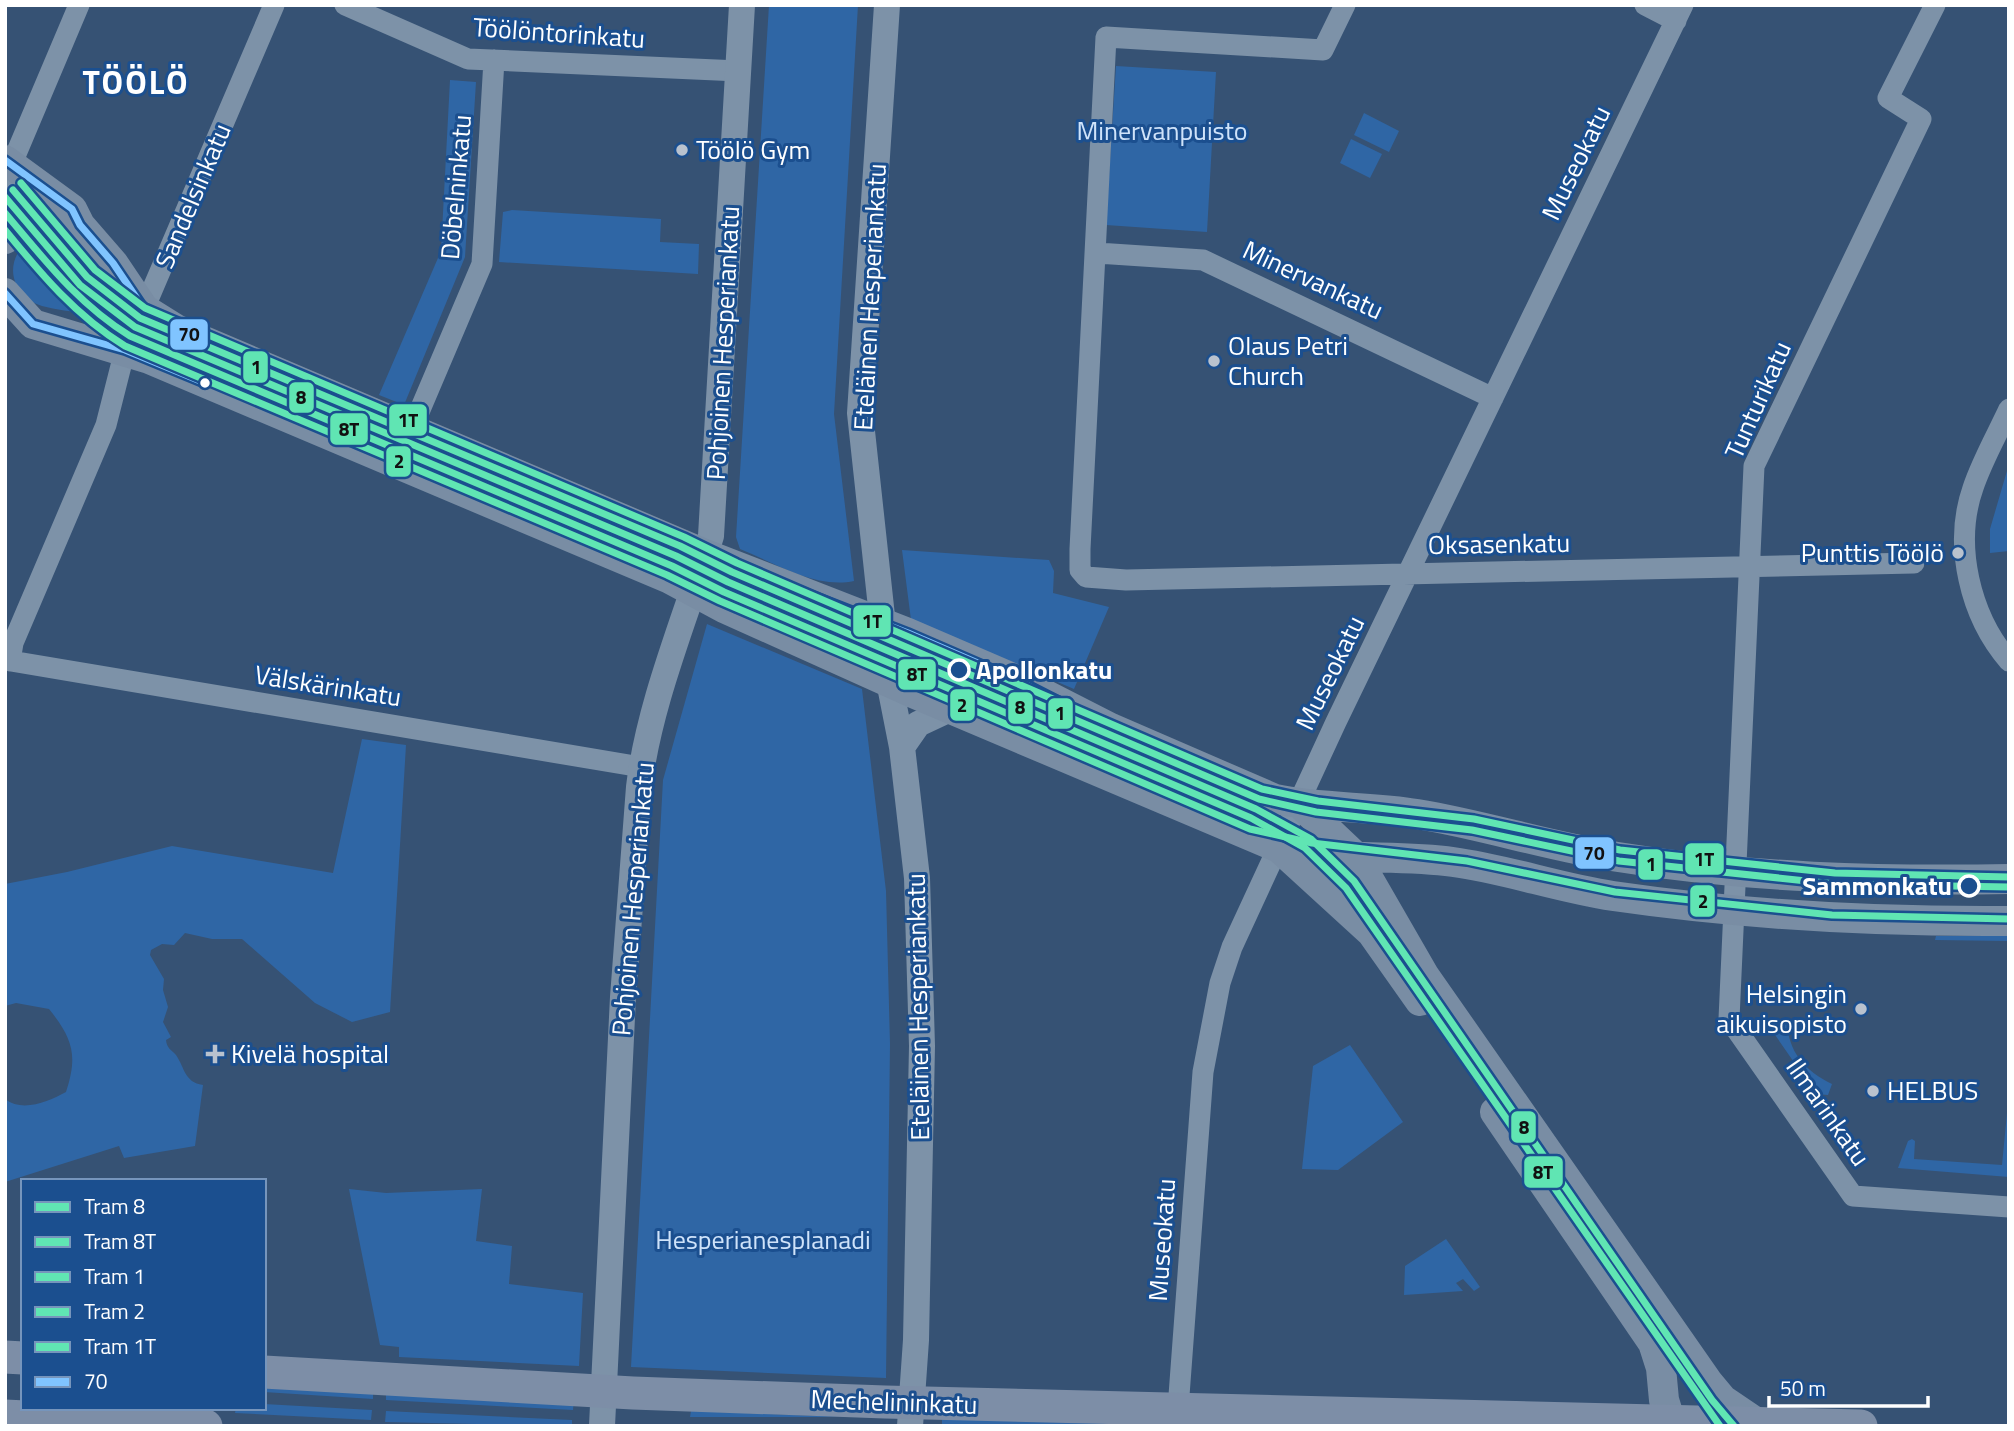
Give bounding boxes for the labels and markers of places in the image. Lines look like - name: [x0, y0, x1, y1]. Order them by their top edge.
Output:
- place label: Töölö Gym: [696, 130, 810, 169]
- marker: Töölö Gym: [674, 142, 690, 158]
- place label: Olaus Petri Church: [1228, 326, 1348, 395]
- marker: Olaus Petri Church: [1206, 353, 1222, 369]
- unlabelled marker: [198, 376, 212, 390]
- place label: Punttis Töölö: [1801, 533, 1944, 572]
- marker: Punttis Töölö: [1950, 545, 1966, 561]
- place label: Apollonkatu: [976, 650, 1112, 689]
- marker: Apollonkatu: [948, 659, 970, 681]
- place label: Sammonkatu: [1802, 866, 1952, 905]
- marker: Sammonkatu: [1958, 875, 1980, 897]
- place label: Helsingin aikuisopisto: [1716, 974, 1847, 1043]
- marker: Helsingin aikuisopisto: [1853, 1001, 1869, 1017]
- place label: Kivelä hospital: [231, 1034, 389, 1073]
- marker: Kivelä hospital: [205, 1044, 225, 1064]
- place label: HELBUS: [1887, 1071, 1978, 1110]
- marker: HELBUS: [1865, 1083, 1881, 1099]

